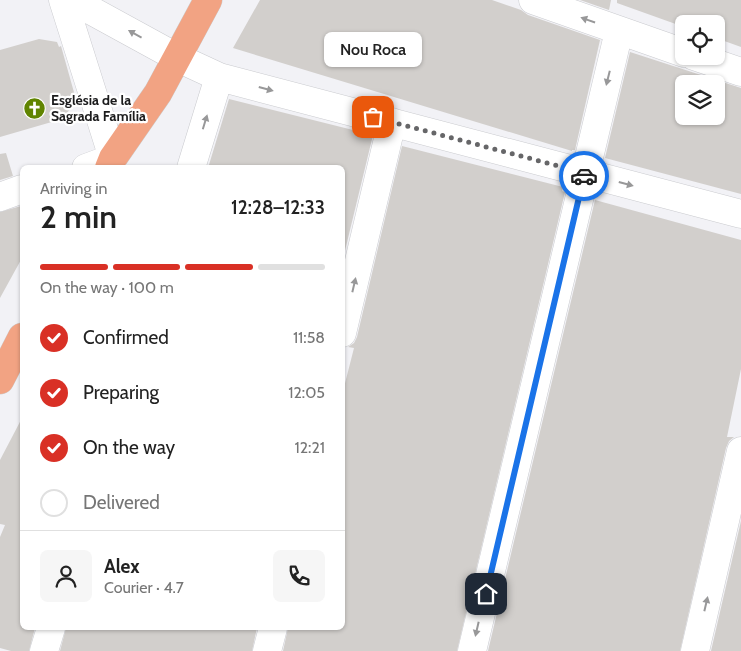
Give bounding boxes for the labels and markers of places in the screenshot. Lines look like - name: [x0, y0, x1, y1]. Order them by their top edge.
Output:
- callout: Nou Roca: [324, 32, 422, 67]
- place label: Església de la Sagrada Família: [51, 91, 146, 125]
- church icon: Església de la Sagrada Família: [23, 96, 47, 120]
- pin: [352, 96, 394, 138]
- pin: [465, 573, 507, 615]

